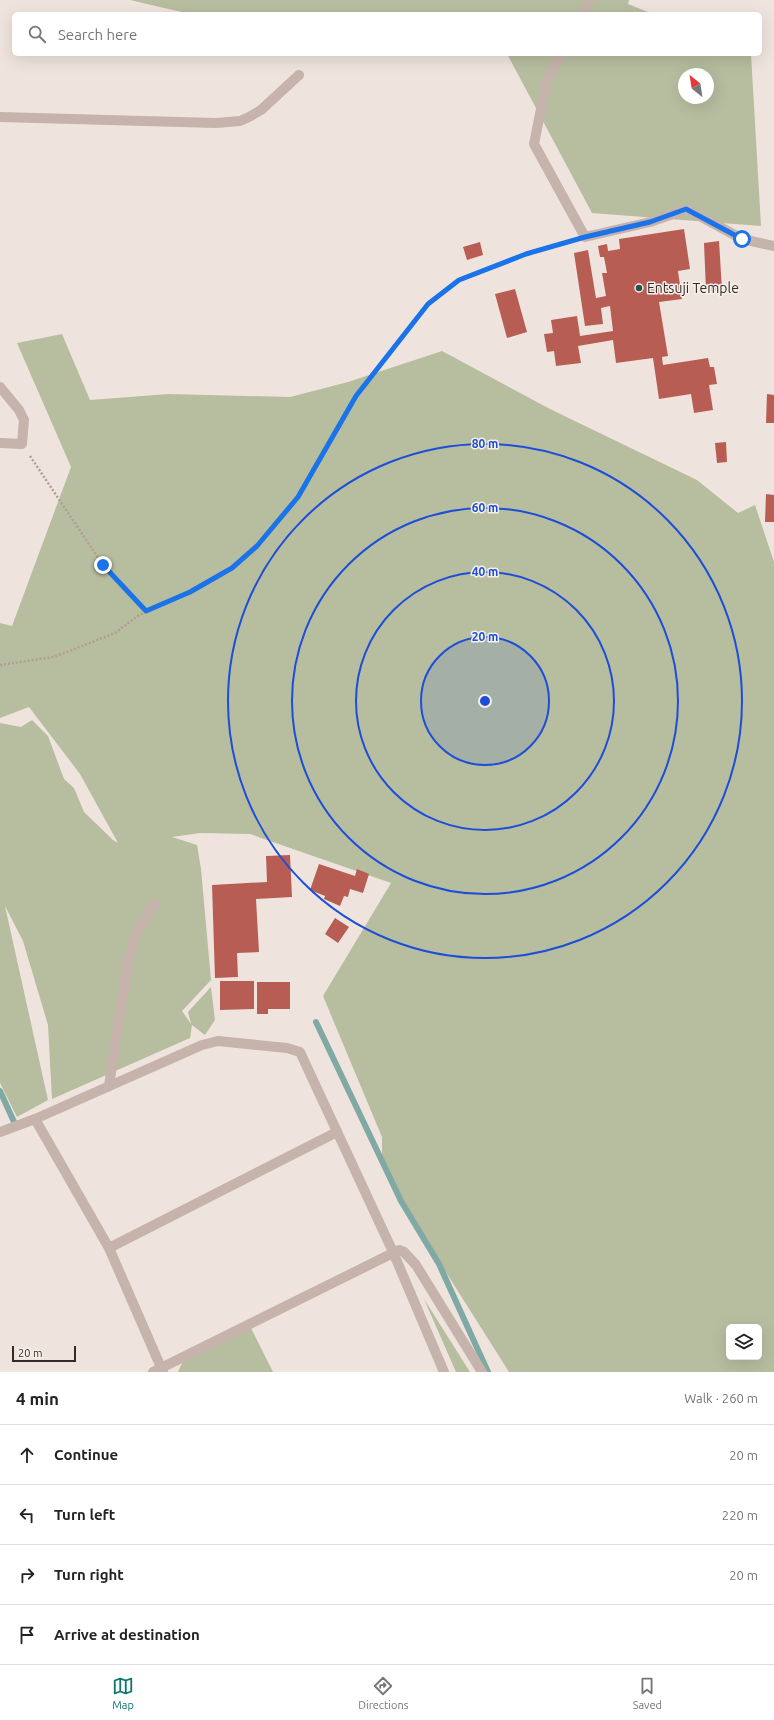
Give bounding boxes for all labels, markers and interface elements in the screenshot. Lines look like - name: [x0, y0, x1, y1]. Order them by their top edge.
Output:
- search box: [12, 12, 762, 56]
- icon: search: [26, 23, 48, 45]
- text: Search here: [58, 26, 137, 43]
- north arrow: [678, 68, 714, 104]
- route start: [733, 230, 751, 248]
- place label: Entsuji Temple: [647, 280, 739, 296]
- marker: Entsuji Temple: [634, 283, 644, 293]
- text: 80 m: [472, 437, 498, 450]
- text: 60 m: [472, 501, 498, 514]
- route end: [94, 556, 112, 574]
- text: 40 m: [472, 565, 498, 578]
- text: 20 m: [472, 630, 498, 643]
- centre of rings: [478, 694, 492, 708]
- map controls: [726, 1324, 762, 1360]
- button: layers: [726, 1324, 762, 1360]
- scale bar: [12, 1344, 76, 1363]
- text: 20 m: [18, 1347, 42, 1359]
- text: 4 min: [16, 1389, 59, 1408]
- text: Walk · 260 m: [684, 1391, 758, 1405]
- icon: ahead: [16, 1444, 38, 1466]
- text: Continue: [54, 1446, 118, 1463]
- text: 20 m: [729, 1448, 758, 1462]
- icon: left: [16, 1504, 38, 1526]
- text: Turn left: [54, 1506, 115, 1523]
- text: 220 m: [722, 1508, 758, 1522]
- icon: right: [16, 1564, 38, 1586]
- text: Turn right: [54, 1566, 124, 1583]
- text: 20 m: [729, 1568, 758, 1582]
- icon: arrive: [16, 1624, 38, 1646]
- text: Arrive at destination: [54, 1626, 200, 1643]
- tab: Map: [112, 1675, 134, 1711]
- tab: Directions: [358, 1675, 408, 1711]
- tab: Saved: [633, 1675, 662, 1711]

